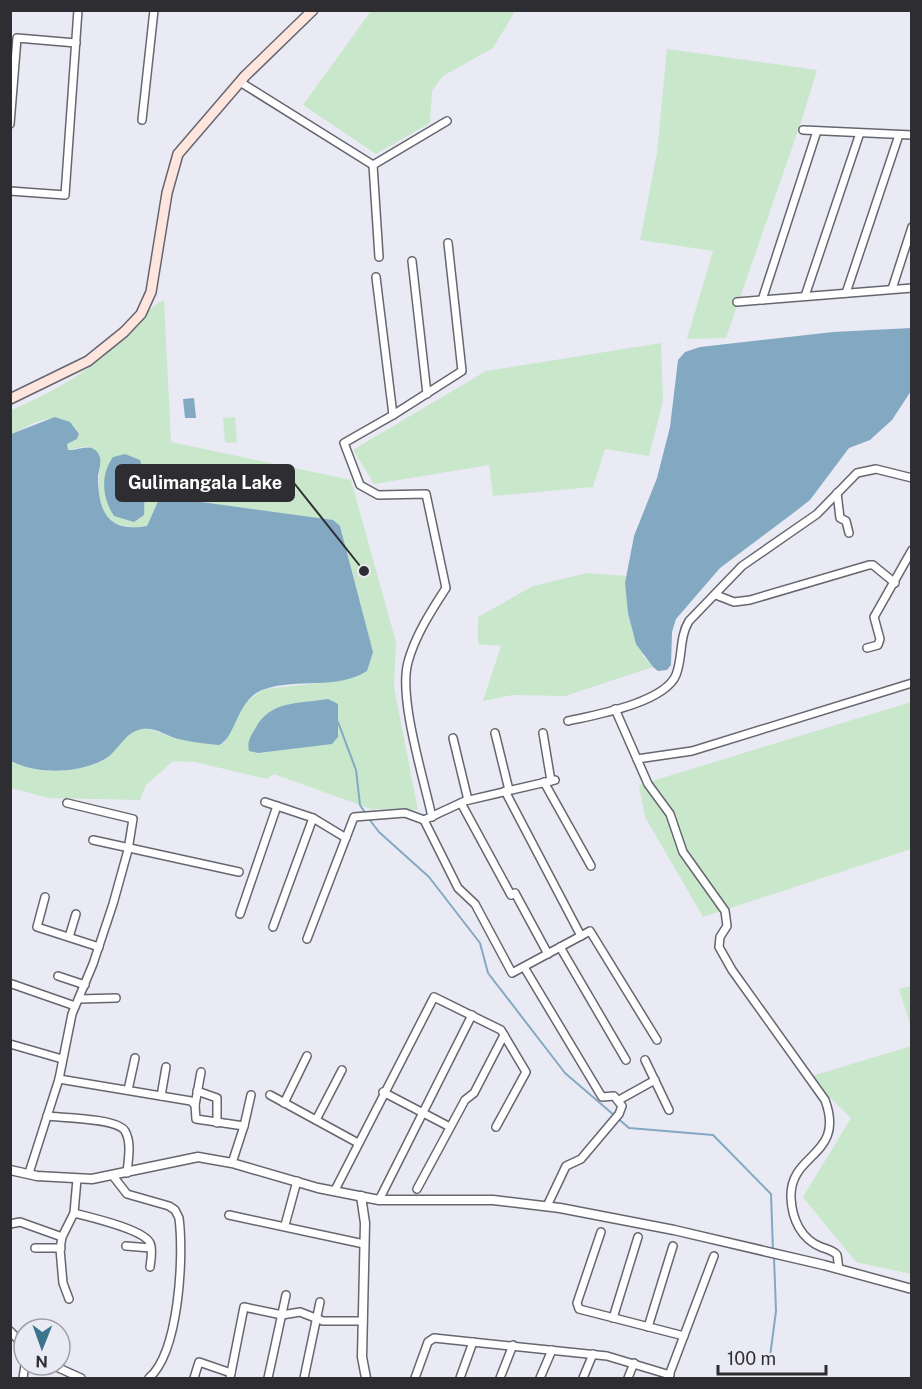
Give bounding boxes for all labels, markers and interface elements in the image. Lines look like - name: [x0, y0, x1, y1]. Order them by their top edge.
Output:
- callout: Gulimangala Lake: [116, 465, 294, 501]
- text: Gulimangala Lake: [128, 472, 282, 493]
- north arrow: [12, 1317, 72, 1377]
- scale bar: [718, 1338, 826, 1376]
- text: 100 m: [727, 1348, 776, 1369]
- text: N: [35, 1352, 48, 1371]

